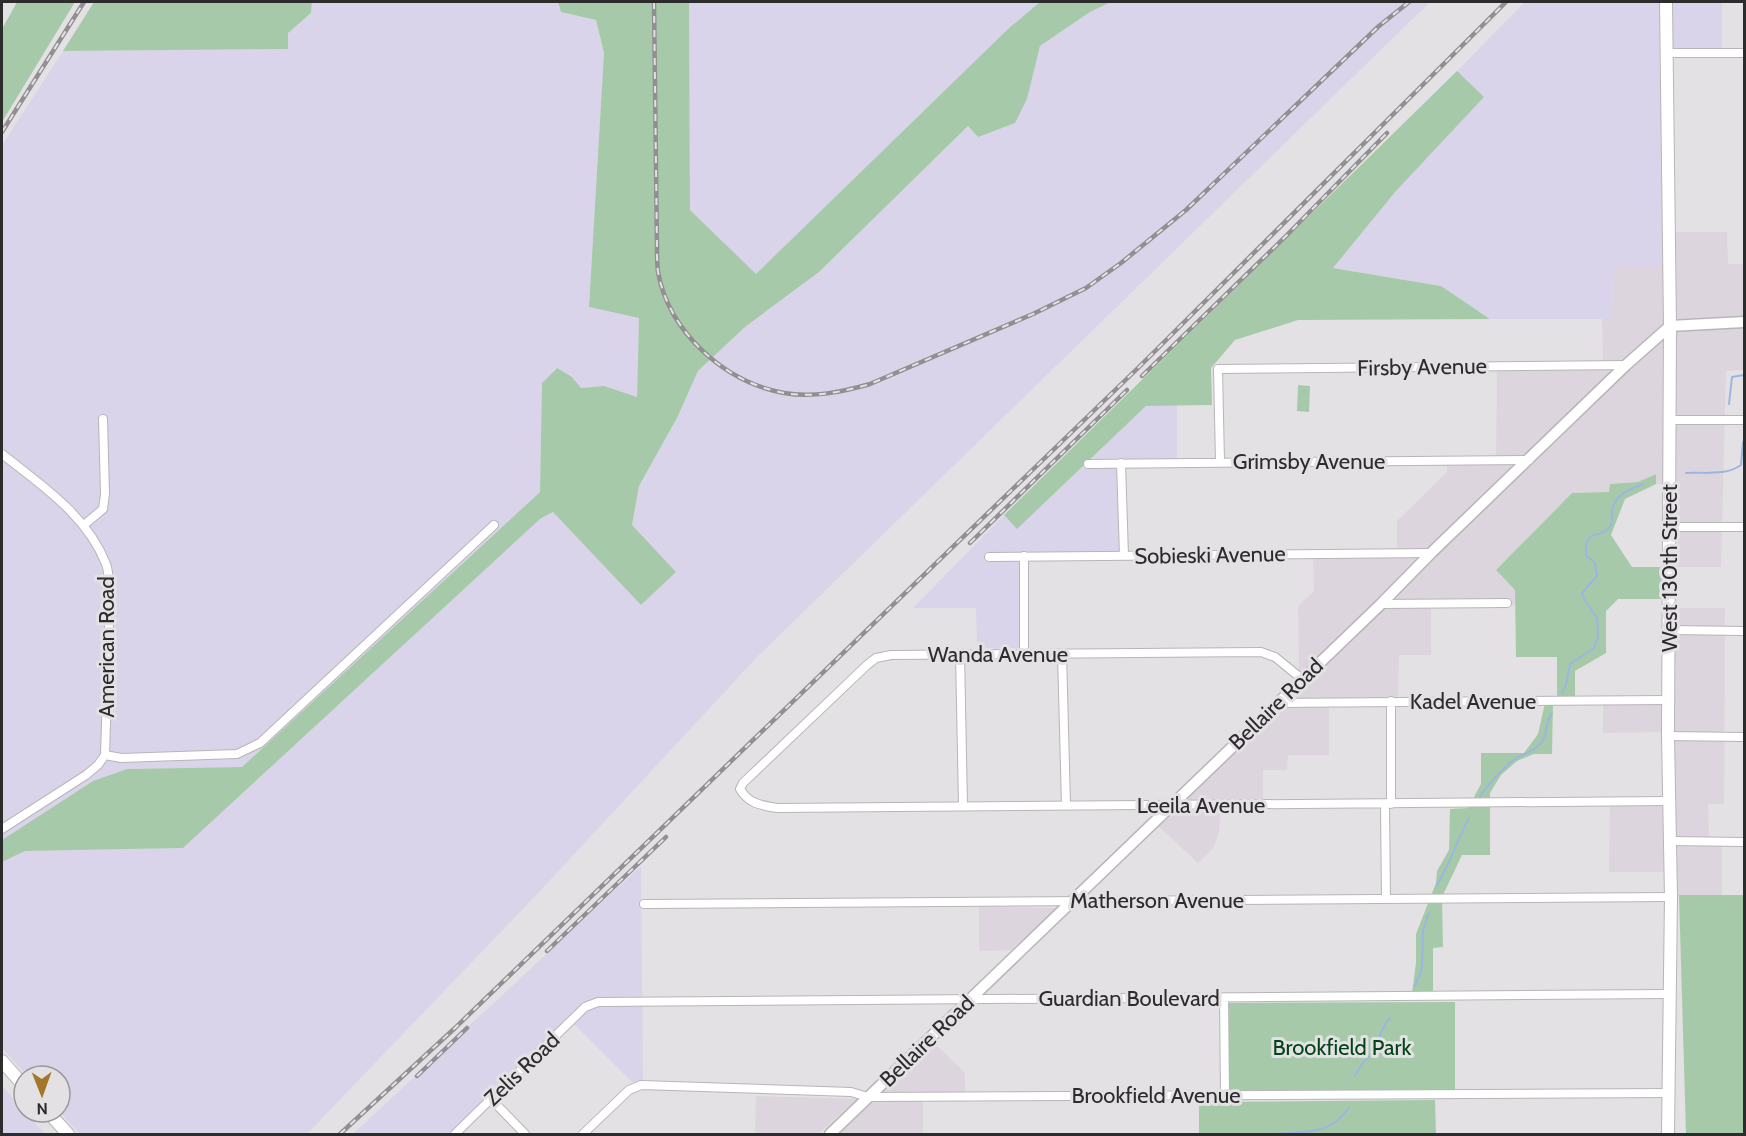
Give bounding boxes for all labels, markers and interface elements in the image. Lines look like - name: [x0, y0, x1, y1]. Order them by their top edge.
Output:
- street label: Firsby Avenue: [1357, 352, 1487, 382]
- street label: Grimsby Avenue: [1233, 448, 1385, 475]
- street label: West 130th Street: [1656, 483, 1683, 652]
- street label: Sobieski Avenue: [1134, 540, 1286, 570]
- street label: American Road: [93, 576, 120, 718]
- street label: Wanda Avenue: [928, 641, 1068, 668]
- street label: Bellaire Road: [1223, 652, 1329, 756]
- street label: Kadel Avenue: [1410, 688, 1536, 715]
- street label: Leeila Avenue: [1137, 792, 1265, 819]
- street label: Matherson Avenue: [1070, 887, 1244, 914]
- street label: Guardian Boulevard: [1038, 985, 1220, 1012]
- street label: Bellaire Road: [874, 989, 980, 1093]
- street label: Zelis Road: [479, 1027, 565, 1111]
- park label: Brookfield Park: [1273, 1034, 1412, 1061]
- north arrow: [12, 1064, 72, 1124]
- street label: Brookfield Avenue: [1072, 1082, 1240, 1109]
- text: N: [36, 1099, 48, 1118]

